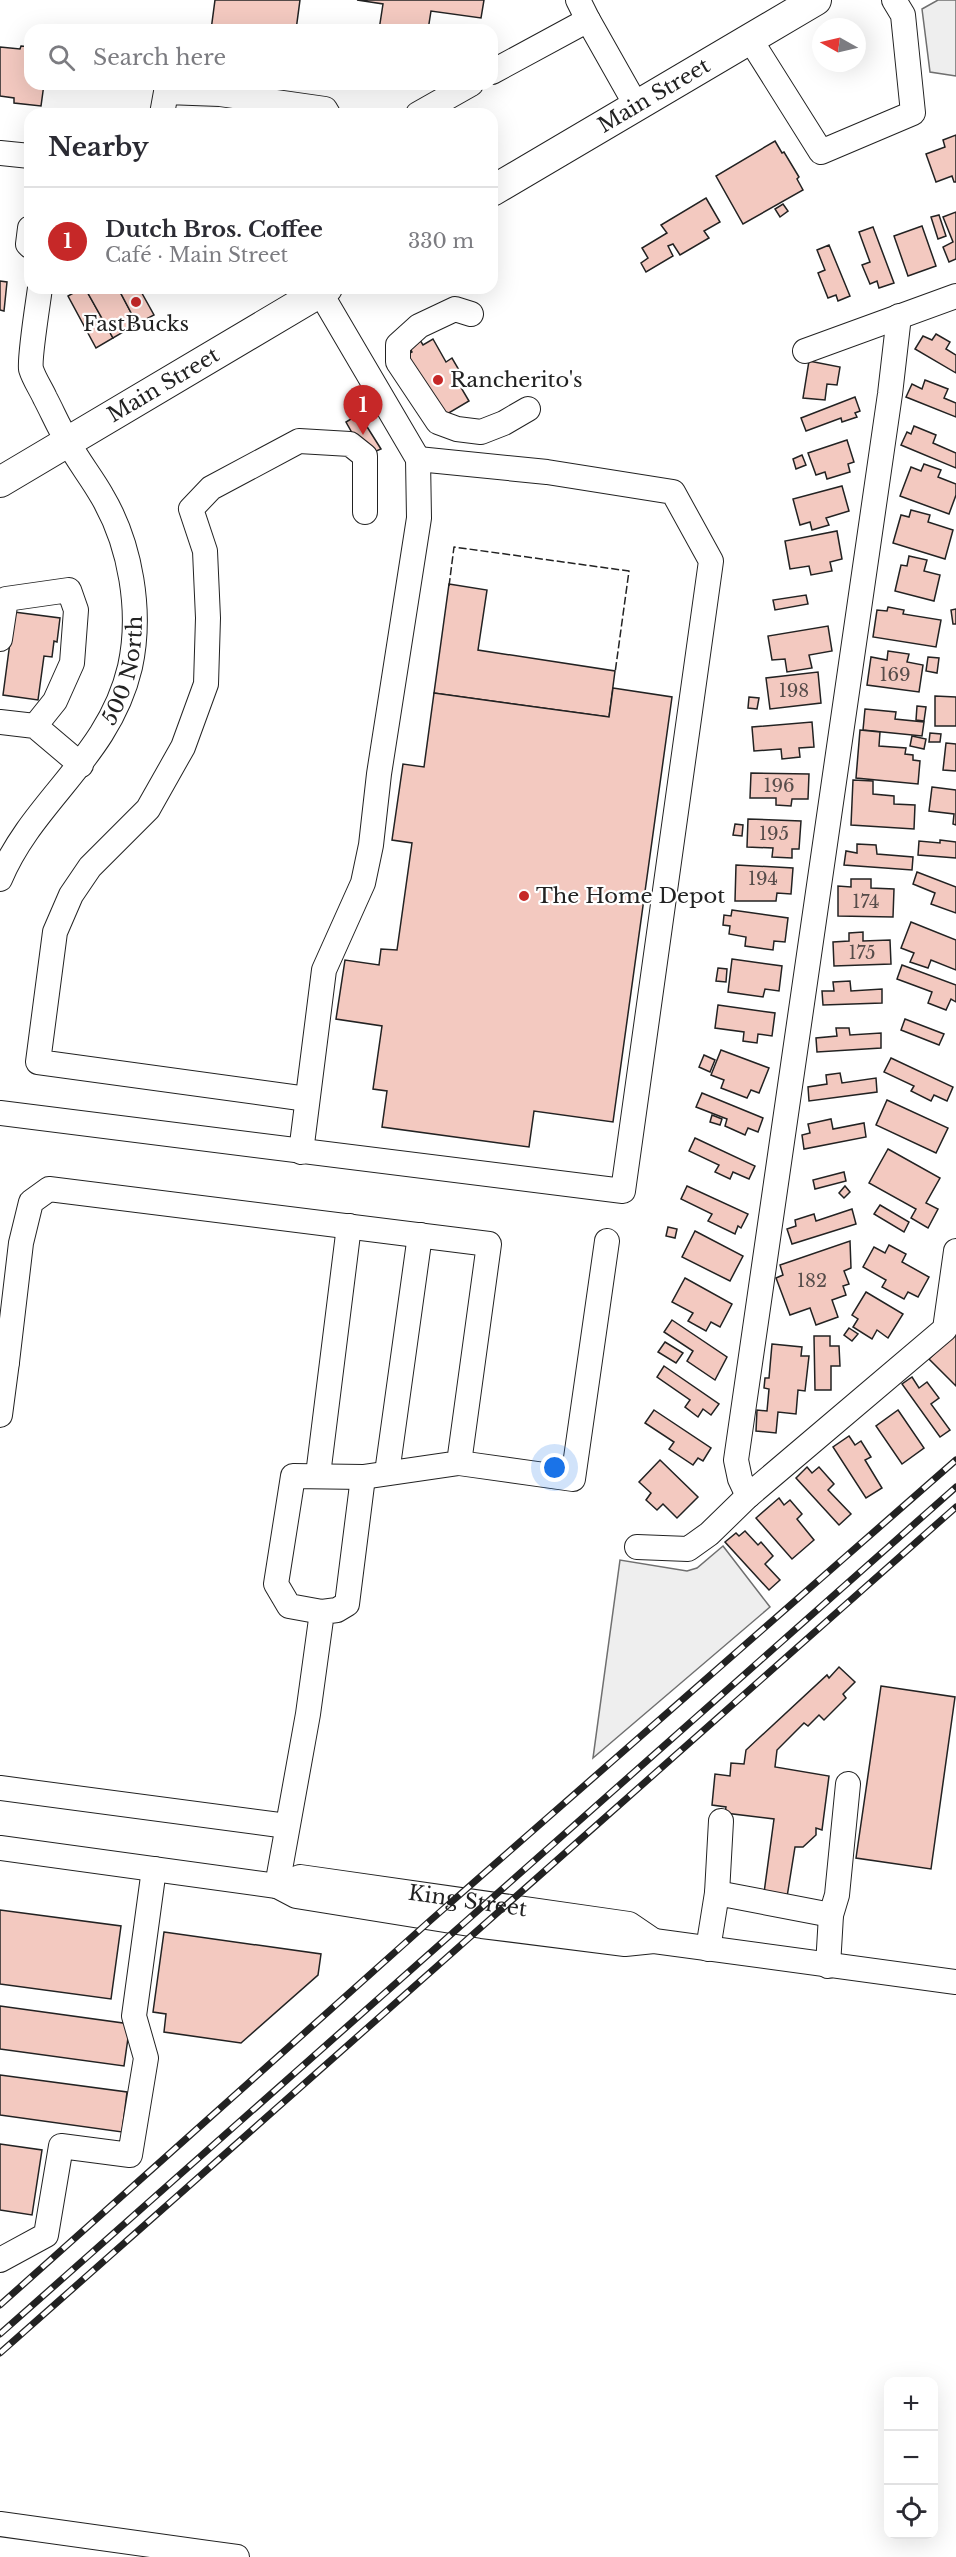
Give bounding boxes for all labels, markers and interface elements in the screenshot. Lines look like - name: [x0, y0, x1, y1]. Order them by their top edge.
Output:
- north arrow: [812, 18, 866, 72]
- search box: [24, 24, 498, 90]
- icon: search: [45, 41, 78, 74]
- text: Search here: [93, 44, 226, 71]
- street label: Main Street: [593, 52, 715, 139]
- text: Nearby: [48, 131, 149, 163]
- text: Dutch Bros. Coffee: [105, 216, 323, 243]
- text: 1: [63, 229, 72, 253]
- text: 330 m: [408, 229, 474, 253]
- text: Café · Main Street: [105, 243, 288, 267]
- marker: FastBucks: [129, 295, 143, 309]
- place label: FastBucks: [83, 311, 189, 337]
- street label: Main Street: [103, 342, 224, 428]
- place label: Rancherito's: [450, 367, 583, 393]
- marker: Rancherito's: [431, 373, 445, 387]
- pin: 1: [344, 386, 382, 435]
- street label: 500 North: [96, 616, 148, 730]
- house number: 169: [879, 664, 911, 686]
- house number: 198: [779, 680, 809, 702]
- house number: 196: [763, 775, 795, 797]
- house number: 195: [759, 823, 789, 845]
- house number: 194: [748, 868, 778, 890]
- place label: The Home Depot: [536, 883, 725, 909]
- marker: The Home Depot: [517, 889, 531, 903]
- house number: 174: [852, 891, 880, 913]
- house number: 175: [848, 942, 876, 964]
- house number: 182: [797, 1270, 827, 1292]
- your location: [540, 1453, 569, 1482]
- street label: King Street: [407, 1880, 529, 1922]
- map controls: [884, 2377, 938, 2539]
- button: +: [884, 2377, 938, 2431]
- button: −: [884, 2431, 938, 2485]
- button: locate: [884, 2485, 938, 2539]

